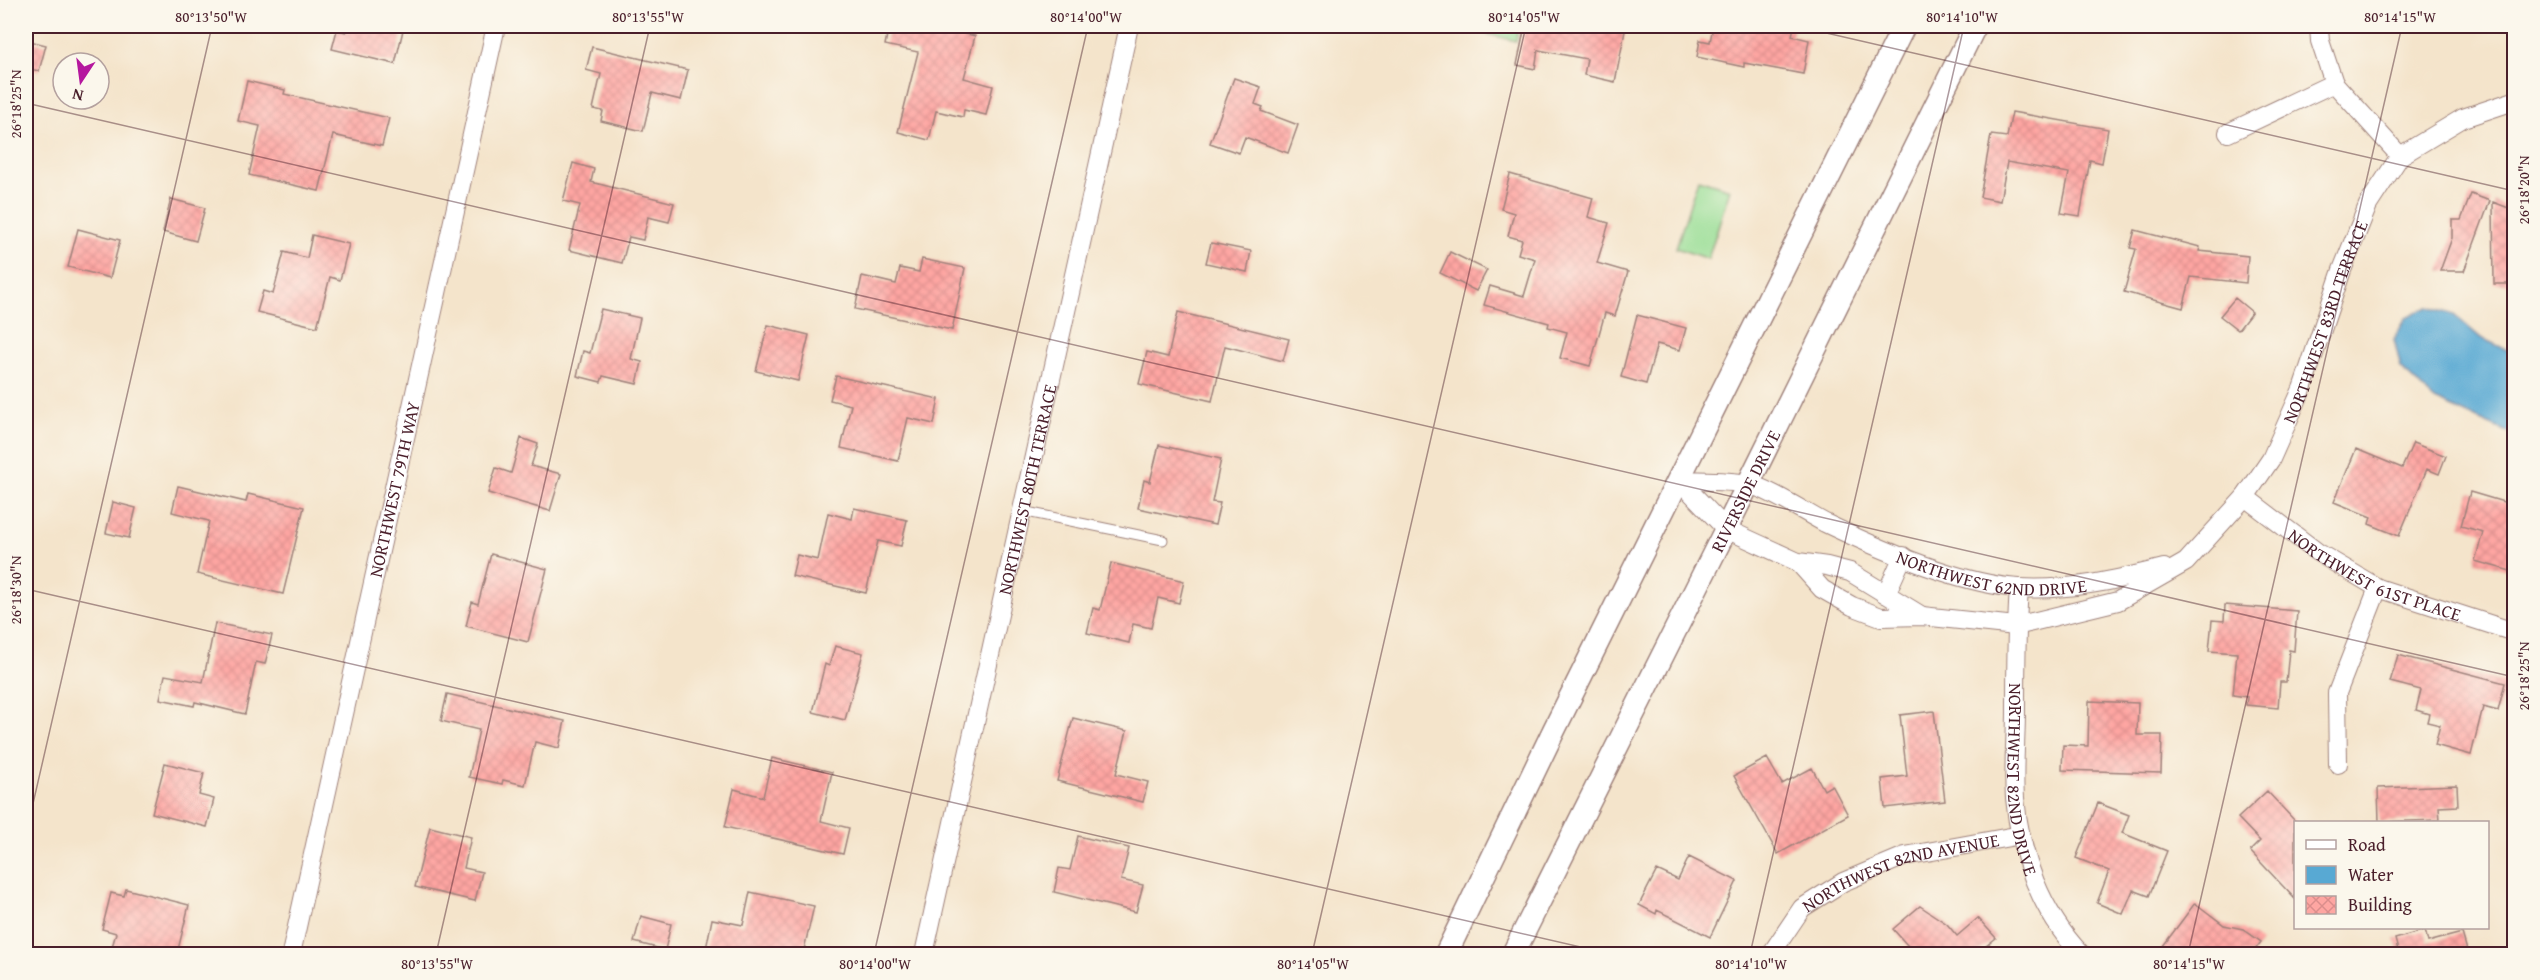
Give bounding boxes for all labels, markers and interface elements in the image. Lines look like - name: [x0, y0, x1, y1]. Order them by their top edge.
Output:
- text: 80°13'50"W: [175, 6, 247, 27]
- text: 80°13'55"W: [612, 6, 684, 27]
- text: 80°14'00"W: [1050, 6, 1122, 27]
- text: 80°14'05"W: [1488, 6, 1560, 27]
- text: 80°14'10"W: [1926, 6, 1998, 27]
- text: 80°14'15"W: [2364, 6, 2436, 27]
- north arrow: [51, 51, 111, 111]
- text: 26°18'25"N: [5, 69, 26, 138]
- text: N: [69, 83, 86, 109]
- text: 26°18'20"N: [2513, 155, 2534, 224]
- street label: NORTHWEST 83RD TERRACE: [2275, 216, 2374, 427]
- street label: NORTHWEST 80TH TERRACE: [990, 381, 1063, 597]
- street label: NORTHWEST 79TH WAY: [361, 398, 426, 580]
- street label: RIVERSIDE DRIVE: [1703, 425, 1787, 557]
- street label: NORTHWEST 61ST PLACE: [2283, 521, 2465, 628]
- street label: NORTHWEST 62ND DRIVE: [1893, 543, 2088, 602]
- text: 26°18'30"N: [5, 555, 26, 624]
- text: 26°18'25"N: [2513, 641, 2534, 710]
- street label: NORTHWEST 82ND DRIVE: [2001, 683, 2045, 879]
- legend: [2294, 821, 2489, 929]
- street label: NORTHWEST 82ND AVENUE: [1796, 826, 2001, 918]
- text: Road: [2348, 831, 2386, 858]
- text: Water: [2348, 861, 2394, 888]
- text: Building: [2348, 891, 2412, 918]
- text: 80°13'55"W: [401, 953, 473, 974]
- text: 80°14'00"W: [839, 953, 911, 974]
- text: 80°14'05"W: [1277, 953, 1349, 974]
- text: 80°14'10"W: [1715, 953, 1787, 974]
- text: 80°14'15"W: [2153, 953, 2225, 974]

